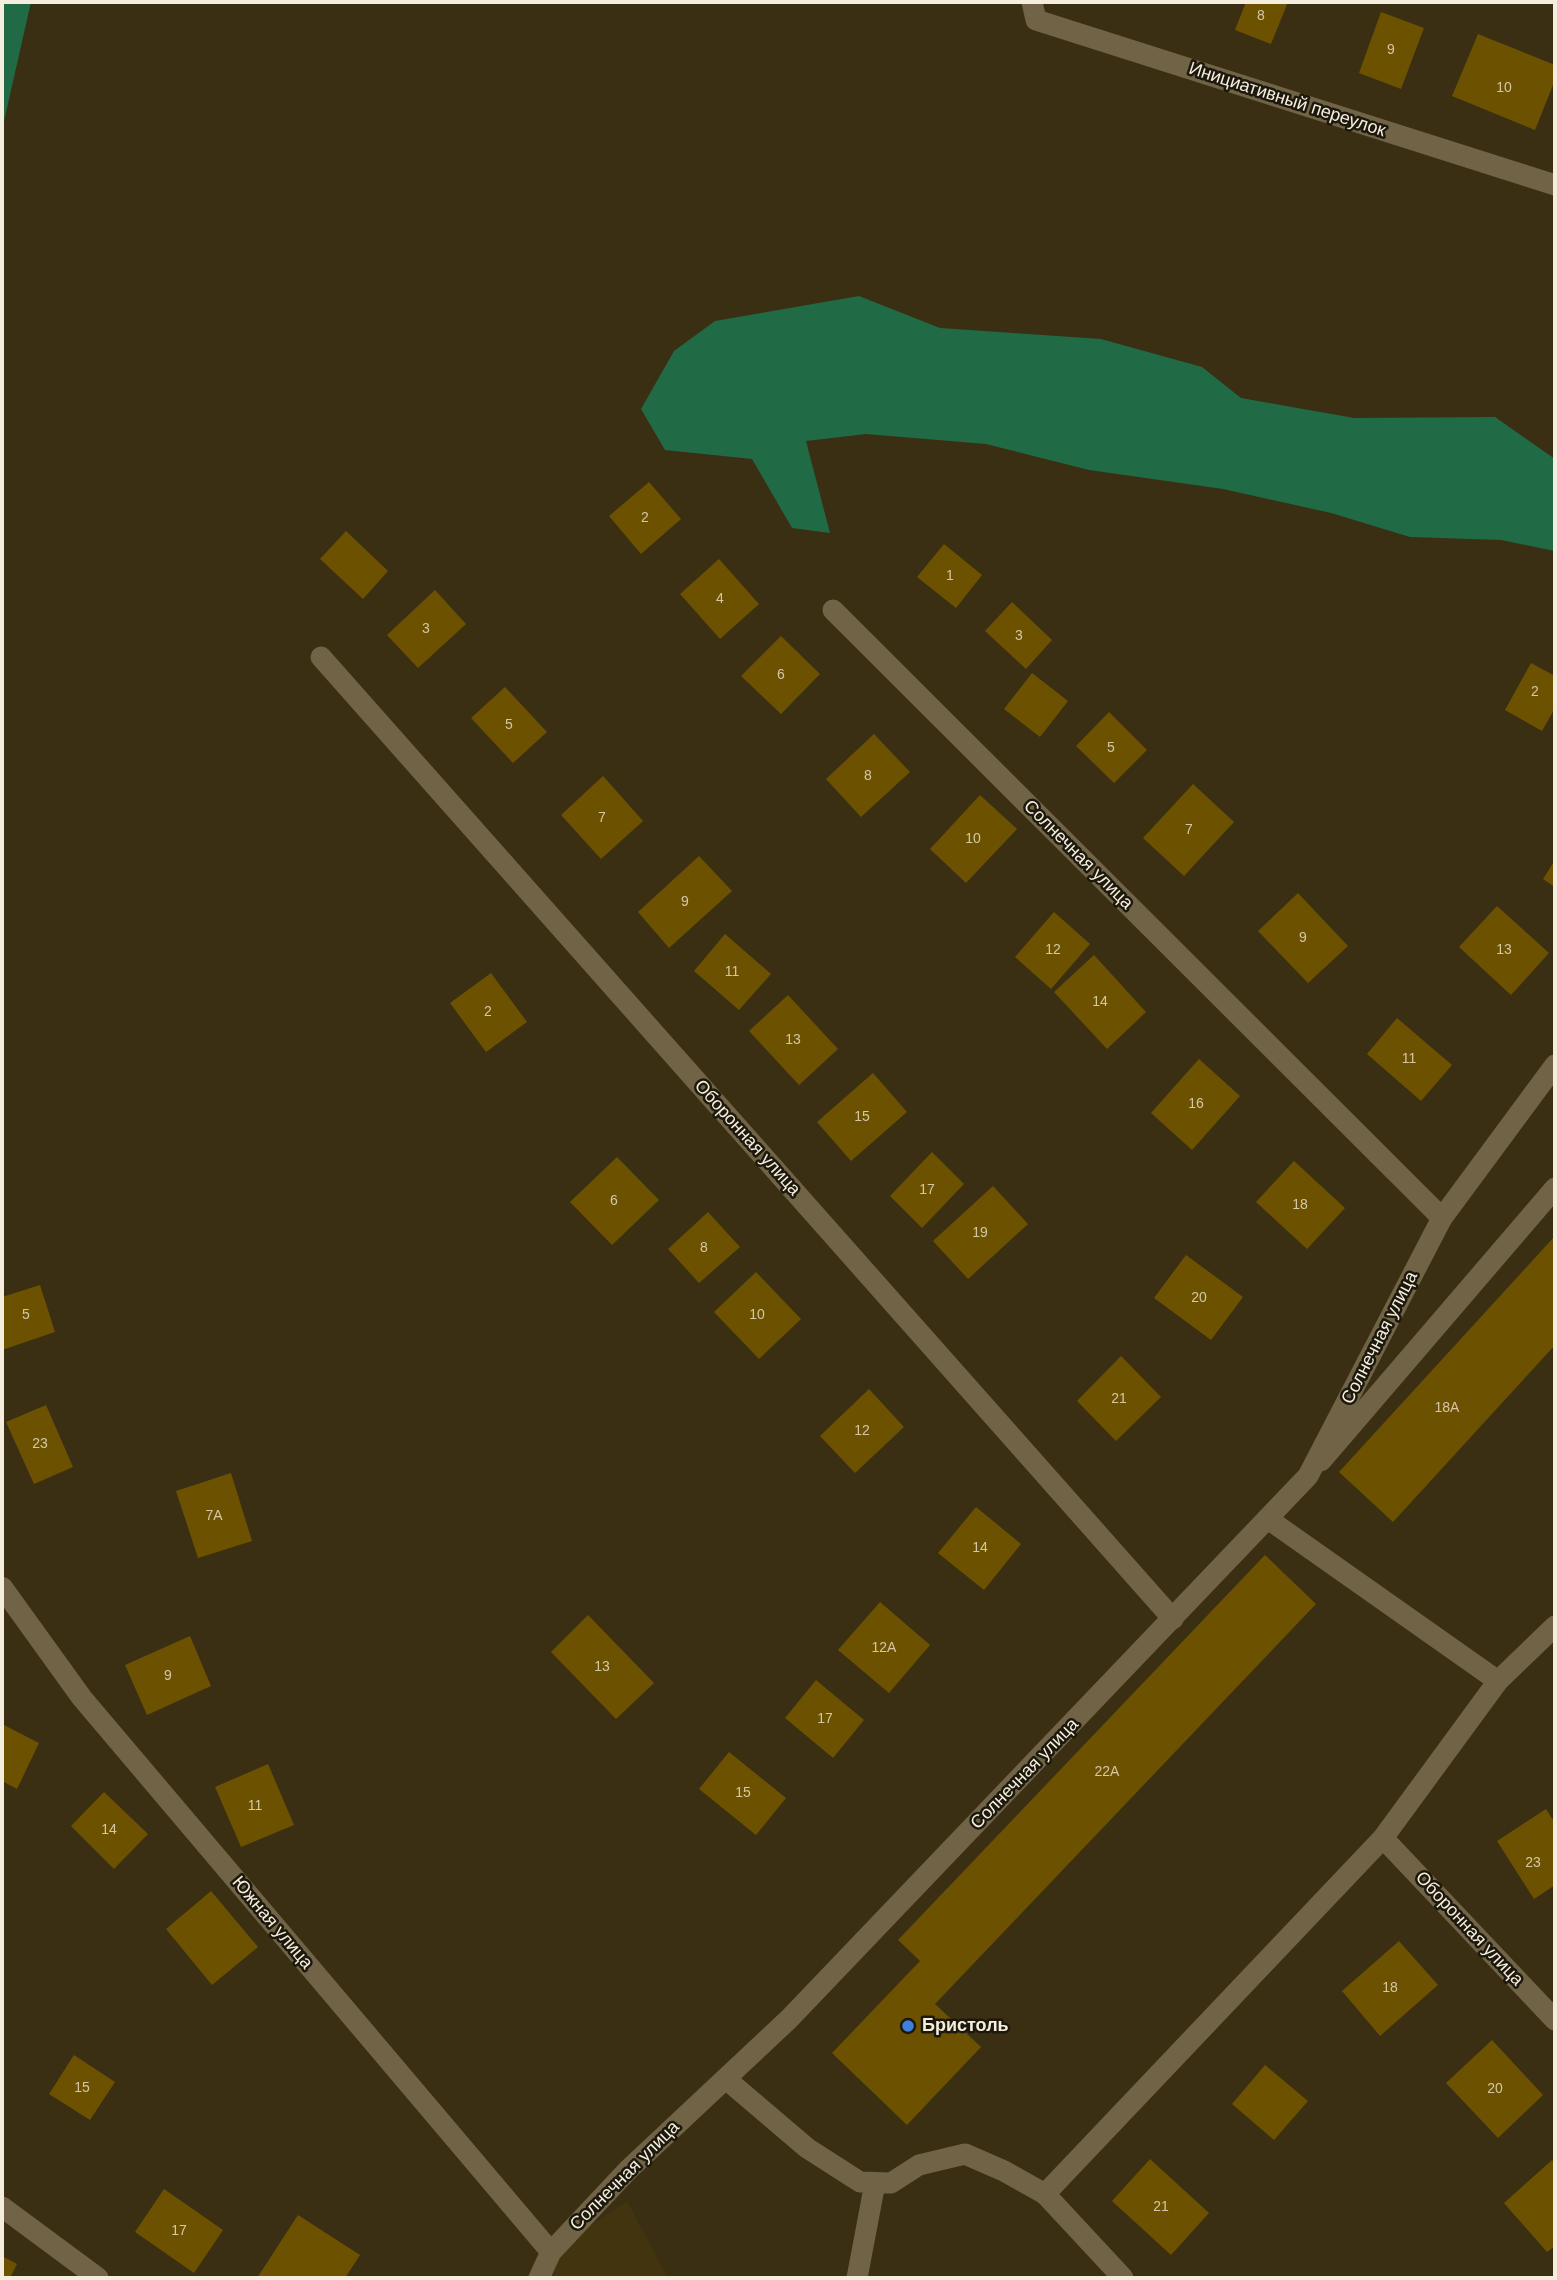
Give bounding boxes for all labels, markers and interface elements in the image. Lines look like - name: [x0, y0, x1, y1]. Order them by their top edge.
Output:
- house number: 8: [1257, 8, 1265, 24]
- house number: 9: [1387, 42, 1395, 58]
- street label: Инициативный переулок: [1186, 58, 1388, 142]
- house number: 10: [1496, 80, 1512, 96]
- house number: 2: [641, 510, 649, 526]
- house number: 1: [946, 568, 954, 584]
- house number: 4: [716, 591, 724, 607]
- house number: 3: [422, 621, 430, 637]
- house number: 3: [1015, 628, 1023, 644]
- house number: 6: [777, 667, 785, 683]
- house number: 2: [1531, 684, 1539, 700]
- house number: 5: [505, 717, 513, 733]
- house number: 5: [1107, 740, 1115, 756]
- house number: 8: [864, 768, 872, 784]
- street label: Солнечная улица: [1019, 796, 1137, 914]
- house number: 7: [598, 810, 606, 826]
- house number: 7: [1185, 822, 1193, 838]
- house number: 10: [965, 831, 981, 847]
- house number: 9: [681, 894, 689, 910]
- house number: 9: [1299, 930, 1307, 946]
- house number: 12: [1045, 942, 1061, 958]
- house number: 13: [1496, 942, 1512, 958]
- house number: 11: [725, 964, 739, 980]
- house number: 14: [1092, 994, 1108, 1010]
- house number: 2: [484, 1004, 492, 1020]
- house number: 13: [785, 1032, 801, 1048]
- house number: 11: [1402, 1051, 1416, 1067]
- street label: Оборонная улица: [689, 1076, 805, 1200]
- house number: 16: [1188, 1096, 1204, 1112]
- house number: 15: [854, 1109, 870, 1125]
- house number: 17: [919, 1182, 935, 1198]
- house number: 6: [610, 1193, 618, 1209]
- house number: 18: [1292, 1197, 1308, 1213]
- house number: 19: [972, 1225, 988, 1241]
- house number: 8: [700, 1240, 708, 1256]
- street label: Солнечная улица: [1337, 1268, 1423, 1408]
- house number: 20: [1191, 1290, 1207, 1306]
- house number: 5: [22, 1307, 30, 1323]
- house number: 10: [749, 1307, 765, 1323]
- house number: 21: [1111, 1391, 1127, 1407]
- house number: 18А: [1435, 1400, 1459, 1416]
- house number: 12: [854, 1423, 870, 1439]
- house number: 23: [32, 1436, 48, 1452]
- house number: 7А: [205, 1508, 223, 1524]
- house number: 14: [972, 1540, 988, 1556]
- house number: 12А: [872, 1640, 896, 1656]
- house number: 13: [594, 1659, 610, 1675]
- house number: 9: [164, 1668, 172, 1684]
- house number: 17: [817, 1711, 833, 1727]
- street label: Солнечная улица: [967, 1714, 1083, 1834]
- house number: 22А: [1095, 1764, 1119, 1780]
- house number: 15: [735, 1785, 751, 1801]
- house number: 11: [248, 1798, 262, 1814]
- house number: 14: [101, 1822, 117, 1838]
- house number: 23: [1525, 1855, 1541, 1871]
- street label: Оборонная улица: [1410, 1867, 1528, 1991]
- street label: Южная улица: [227, 1872, 317, 1974]
- house number: 18: [1382, 1980, 1398, 1996]
- place label: Бристоль: [922, 2015, 1009, 2037]
- marker: Бристоль: [900, 2018, 916, 2034]
- house number: 15: [74, 2080, 90, 2096]
- house number: 20: [1487, 2081, 1503, 2097]
- street label: Солнечная улица: [566, 2117, 684, 2235]
- house number: 21: [1153, 2199, 1169, 2215]
- house number: 17: [171, 2223, 187, 2239]

